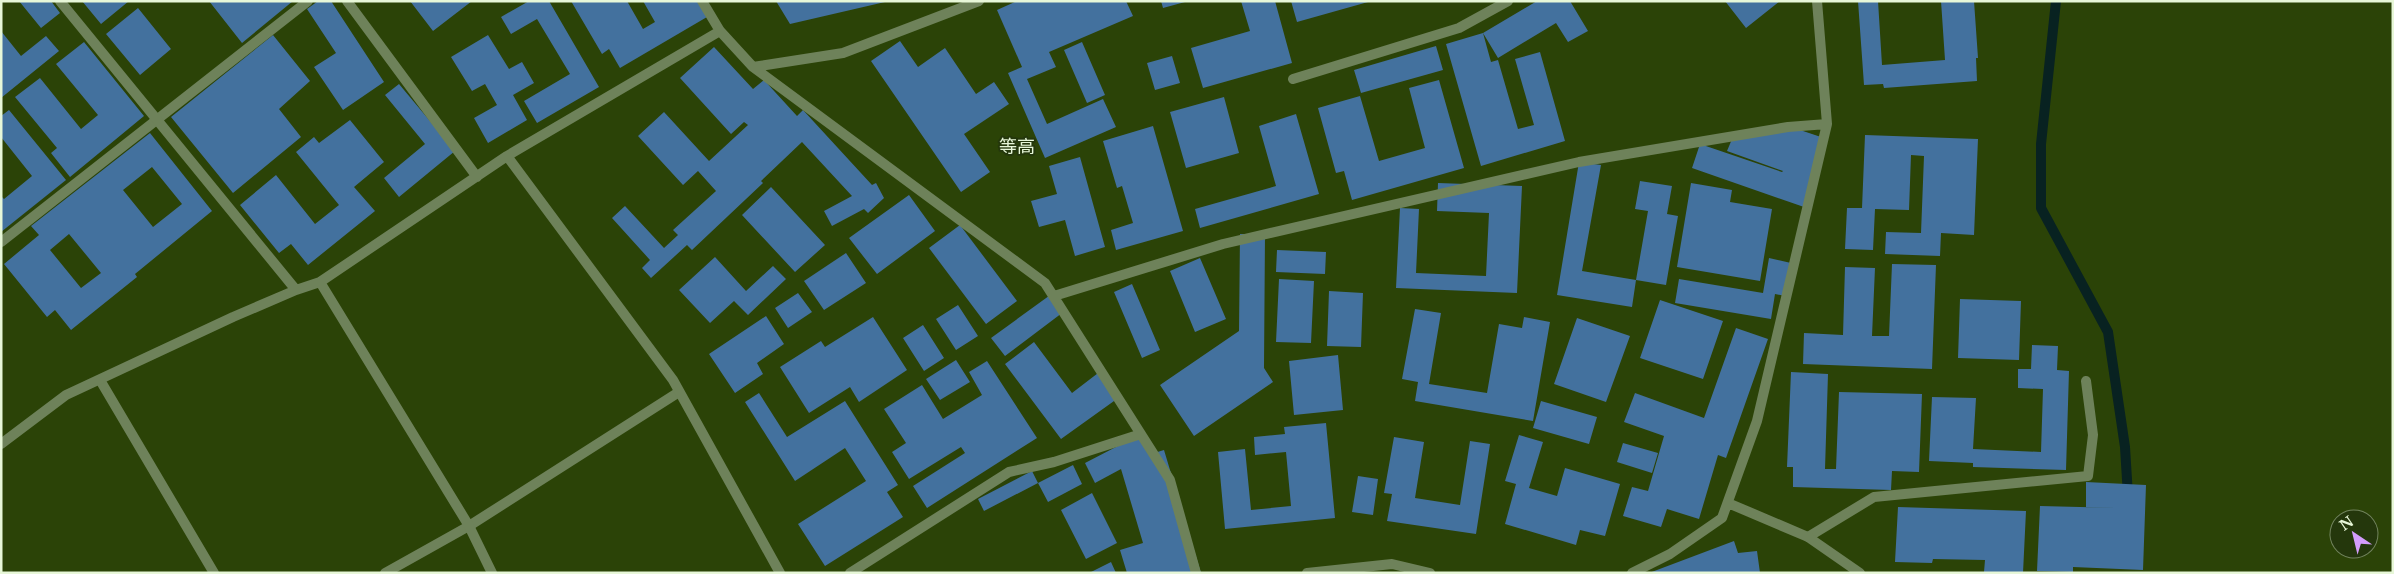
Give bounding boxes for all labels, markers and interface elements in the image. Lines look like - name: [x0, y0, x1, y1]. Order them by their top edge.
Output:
- district label: 等高: [999, 136, 1035, 158]
- north arrow: [2329, 509, 2379, 559]
- text: N: [2336, 512, 2357, 535]

